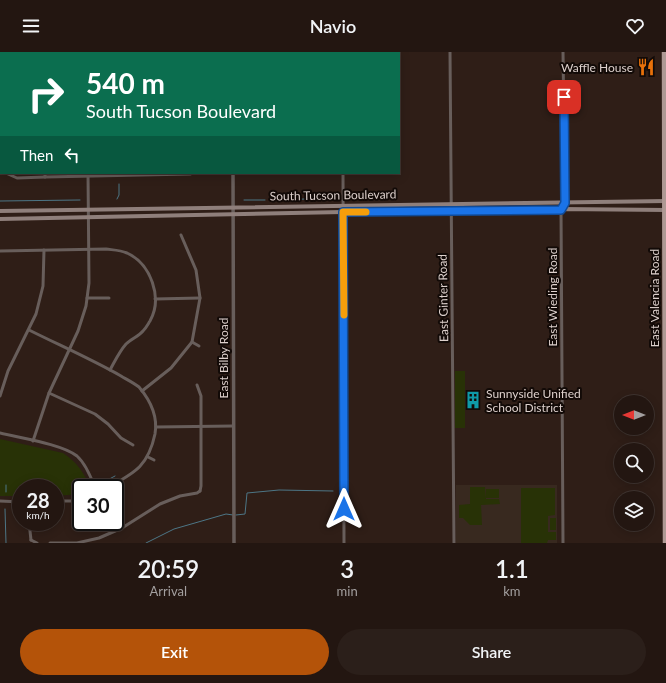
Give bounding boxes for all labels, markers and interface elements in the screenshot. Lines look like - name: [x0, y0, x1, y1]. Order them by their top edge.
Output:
- icon: menu: [20, 15, 42, 37]
- text: Navio: [310, 15, 356, 37]
- icon: heart: [624, 15, 646, 37]
- restaurant icon: Waffle House: [636, 57, 656, 77]
- place label: Waffle House: [561, 60, 633, 75]
- text: 540 m: [86, 66, 165, 100]
- icon: right: [20, 68, 72, 120]
- pin: [547, 80, 581, 114]
- icon: arrive: [553, 86, 575, 108]
- text: South Tucson Boulevard: [86, 100, 276, 122]
- icon: left: [61, 144, 83, 166]
- text: Then: [20, 146, 53, 164]
- street label: South Tucson Boulevard: [269, 186, 397, 204]
- street label: East Wieding Road: [545, 247, 560, 347]
- street label: East Valencia Road: [647, 249, 662, 347]
- street label: East Ginter Road: [435, 254, 451, 342]
- street label: East Bilby Road: [216, 318, 231, 398]
- place label: Sunnyside Unified School District: [486, 386, 581, 415]
- building icon: Sunnyside Unified School District: [463, 390, 483, 410]
- north arrow: [614, 395, 654, 435]
- map controls: [614, 395, 654, 531]
- button: search: [614, 443, 654, 483]
- speed limit sign: 30: [72, 479, 124, 531]
- text: 28: [26, 488, 50, 512]
- position arrow: [323, 488, 365, 530]
- button: layers: [614, 491, 654, 531]
- text: km/h: [26, 509, 50, 521]
- text: 20:59: [137, 554, 199, 583]
- text: 3: [340, 554, 354, 583]
- text: 1.1: [495, 554, 529, 583]
- text: Arrival: [150, 583, 187, 599]
- text: min: [337, 583, 358, 599]
- text: km: [503, 583, 520, 599]
- button: Exit: [20, 629, 329, 675]
- button: Share: [337, 629, 646, 675]

